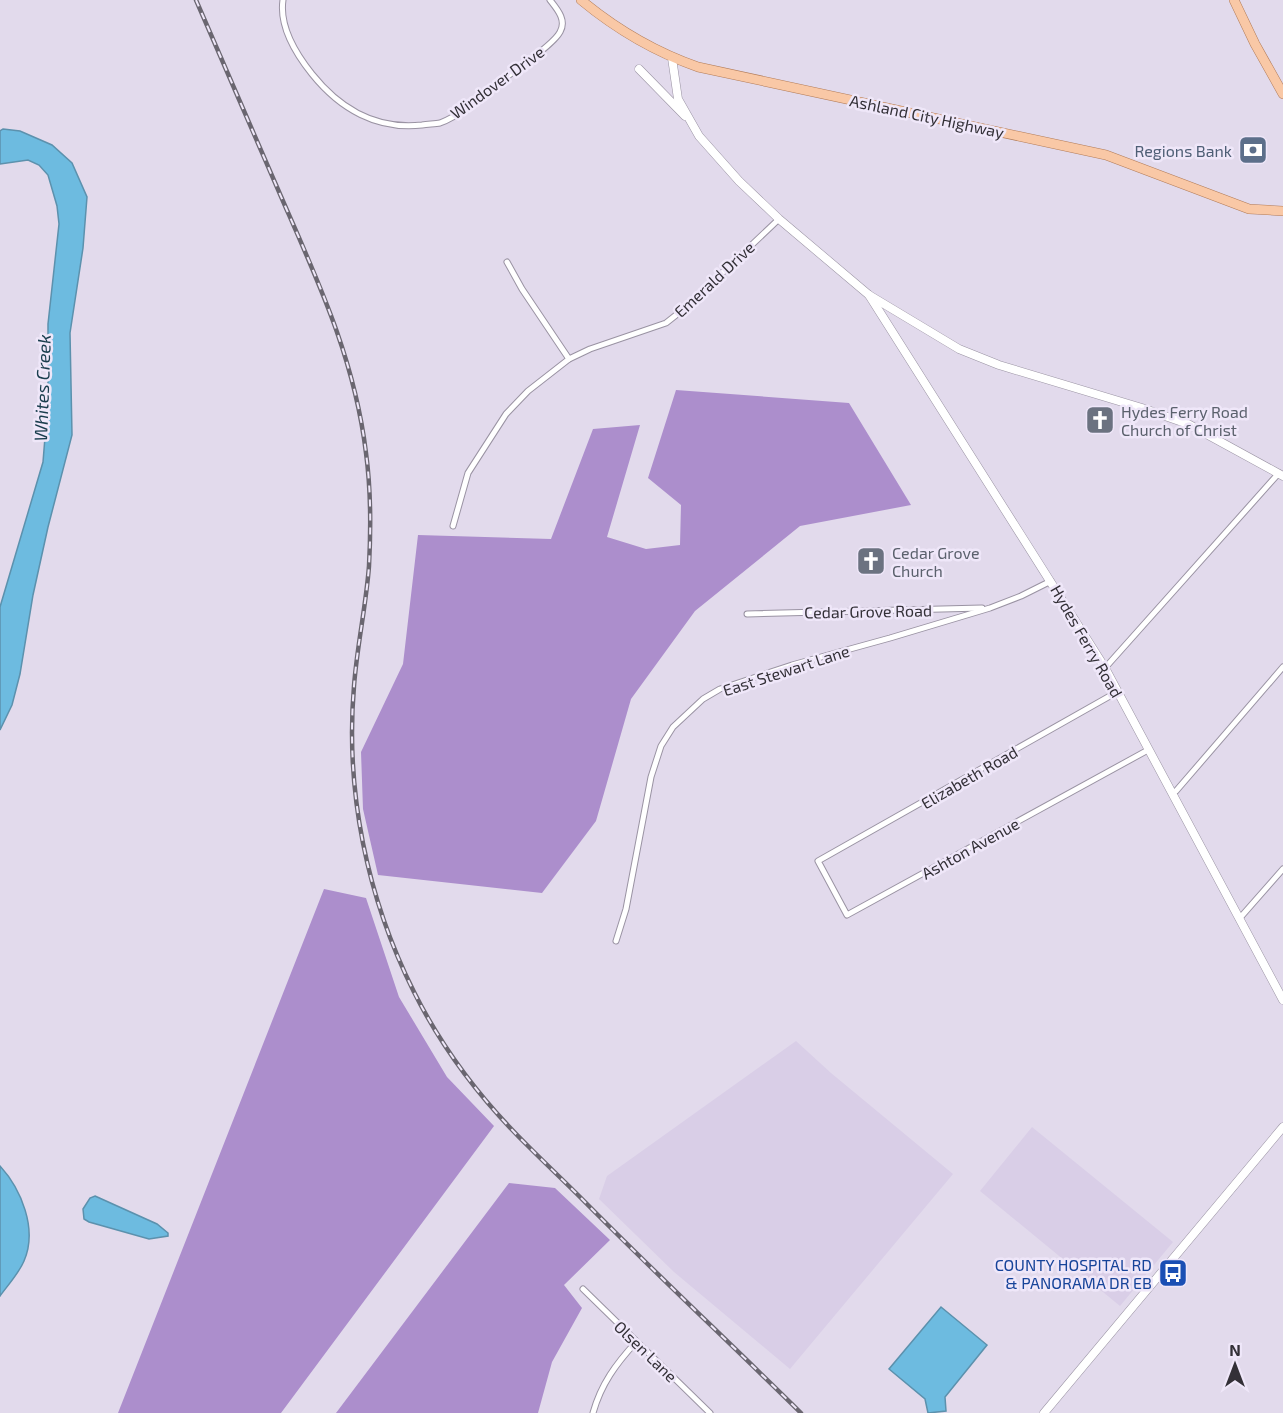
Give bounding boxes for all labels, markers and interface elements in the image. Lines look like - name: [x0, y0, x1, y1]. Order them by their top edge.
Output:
- street label: Windover Drive: [446, 42, 548, 122]
- street label: Ashland City Highway: [848, 90, 1006, 142]
- bank icon: Regions Bank: [1237, 134, 1269, 166]
- place label: Regions Bank: [1134, 141, 1232, 160]
- street label: Emerald Drive: [670, 237, 758, 321]
- water label: Whites Creek: [29, 334, 55, 442]
- place label: Hydes Ferry Road Church of Christ: [1121, 402, 1248, 439]
- church icon: Hydes Ferry Road Church of Christ: [1084, 404, 1116, 436]
- place label: Cedar Grove Church: [892, 543, 980, 580]
- church icon: Cedar Grove Church: [855, 545, 887, 577]
- street label: Hydes Ferry Road: [1047, 581, 1127, 701]
- street label: Cedar Grove Road: [804, 600, 932, 622]
- street label: East Stewart Lane: [720, 641, 852, 699]
- street label: Elizabeth Road: [917, 742, 1021, 812]
- street label: Ashton Avenue: [918, 813, 1022, 883]
- place label: COUNTY HOSPITAL RD & PANORAMA DR EB: [995, 1255, 1152, 1292]
- bus stop icon: COUNTY HOSPITAL RD & PANORAMA DR EB: [1157, 1257, 1189, 1289]
- street label: Olsen Lane: [611, 1316, 681, 1386]
- north arrow: [1205, 1335, 1265, 1395]
- text: N: [1229, 1340, 1241, 1359]

